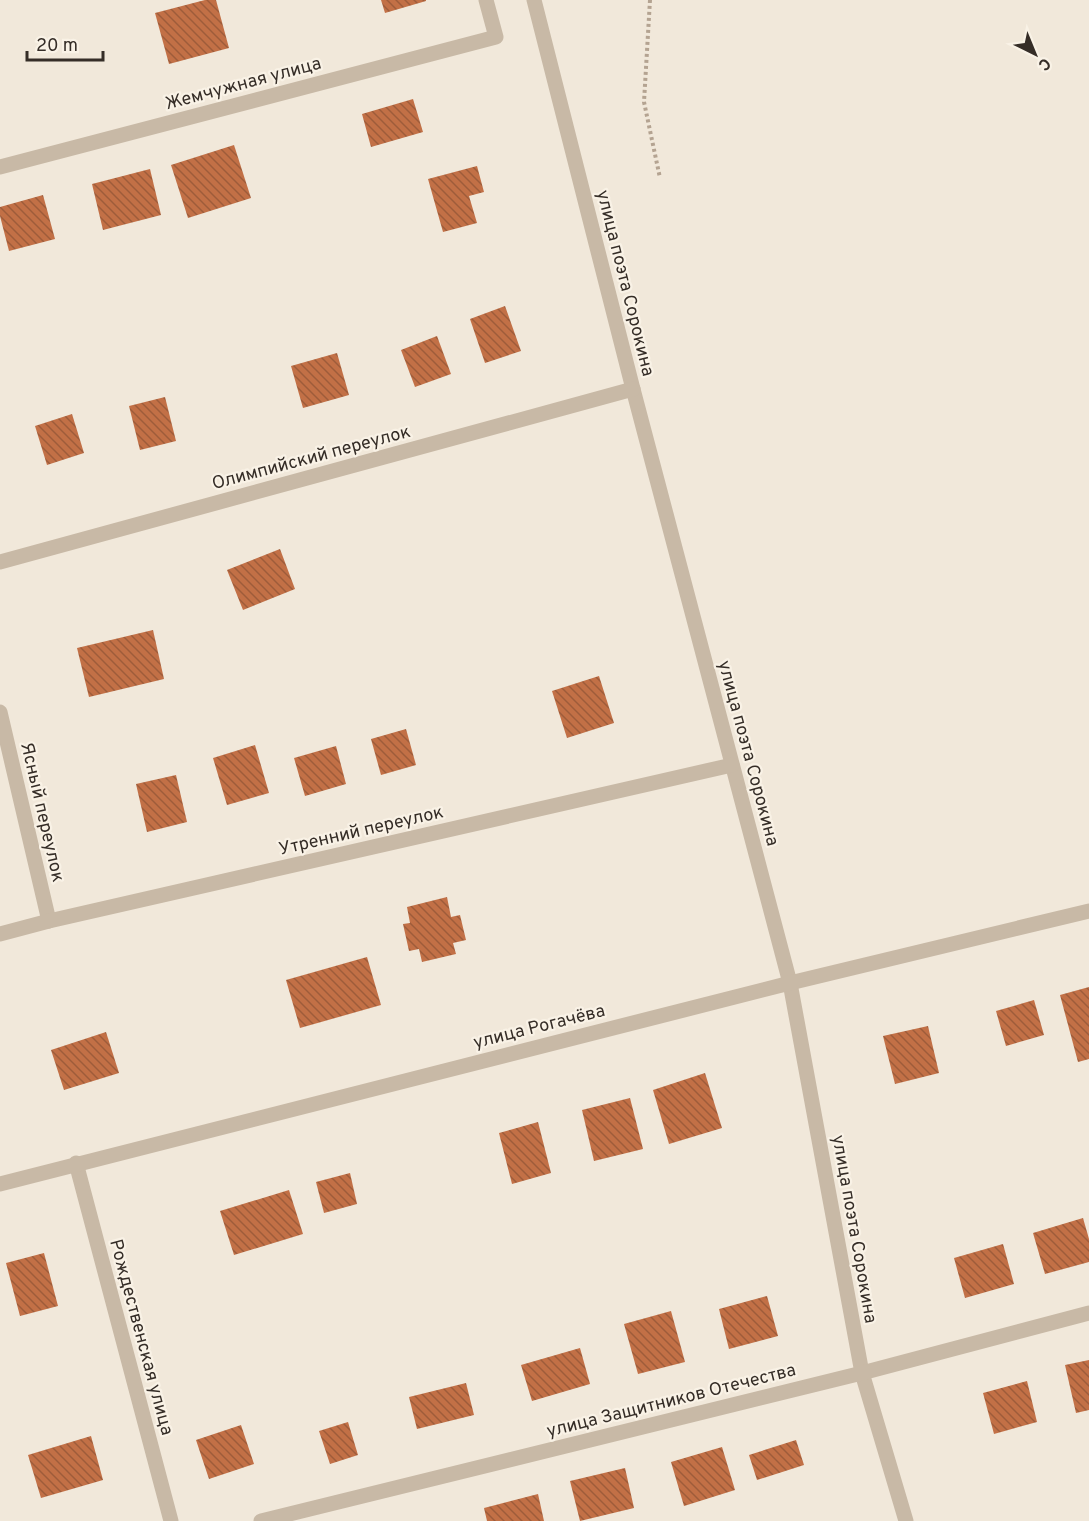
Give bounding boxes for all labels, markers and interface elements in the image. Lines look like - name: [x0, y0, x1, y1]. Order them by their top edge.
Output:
- scale bar: [27, 24, 104, 62]
- north arrow: [1005, 24, 1065, 84]
- text: 20 m: [36, 35, 78, 58]
- street label: Жемчужная улица: [163, 53, 324, 116]
- text: С: [1033, 53, 1054, 74]
- street label: улица поэта Сорокина: [590, 188, 659, 379]
- street label: Олимпийский переулок: [210, 421, 413, 496]
- street label: улица поэта Сорокина: [712, 658, 783, 849]
- street label: Ясный переулок: [14, 740, 69, 885]
- street label: Утренний переулок: [277, 801, 446, 862]
- street label: улица Рогачёва: [471, 1000, 608, 1055]
- street label: улица поэта Сорокина: [826, 1133, 881, 1325]
- street label: Рождественская улица: [103, 1237, 178, 1438]
- street label: улица Защитников Отечества: [544, 1359, 798, 1444]

